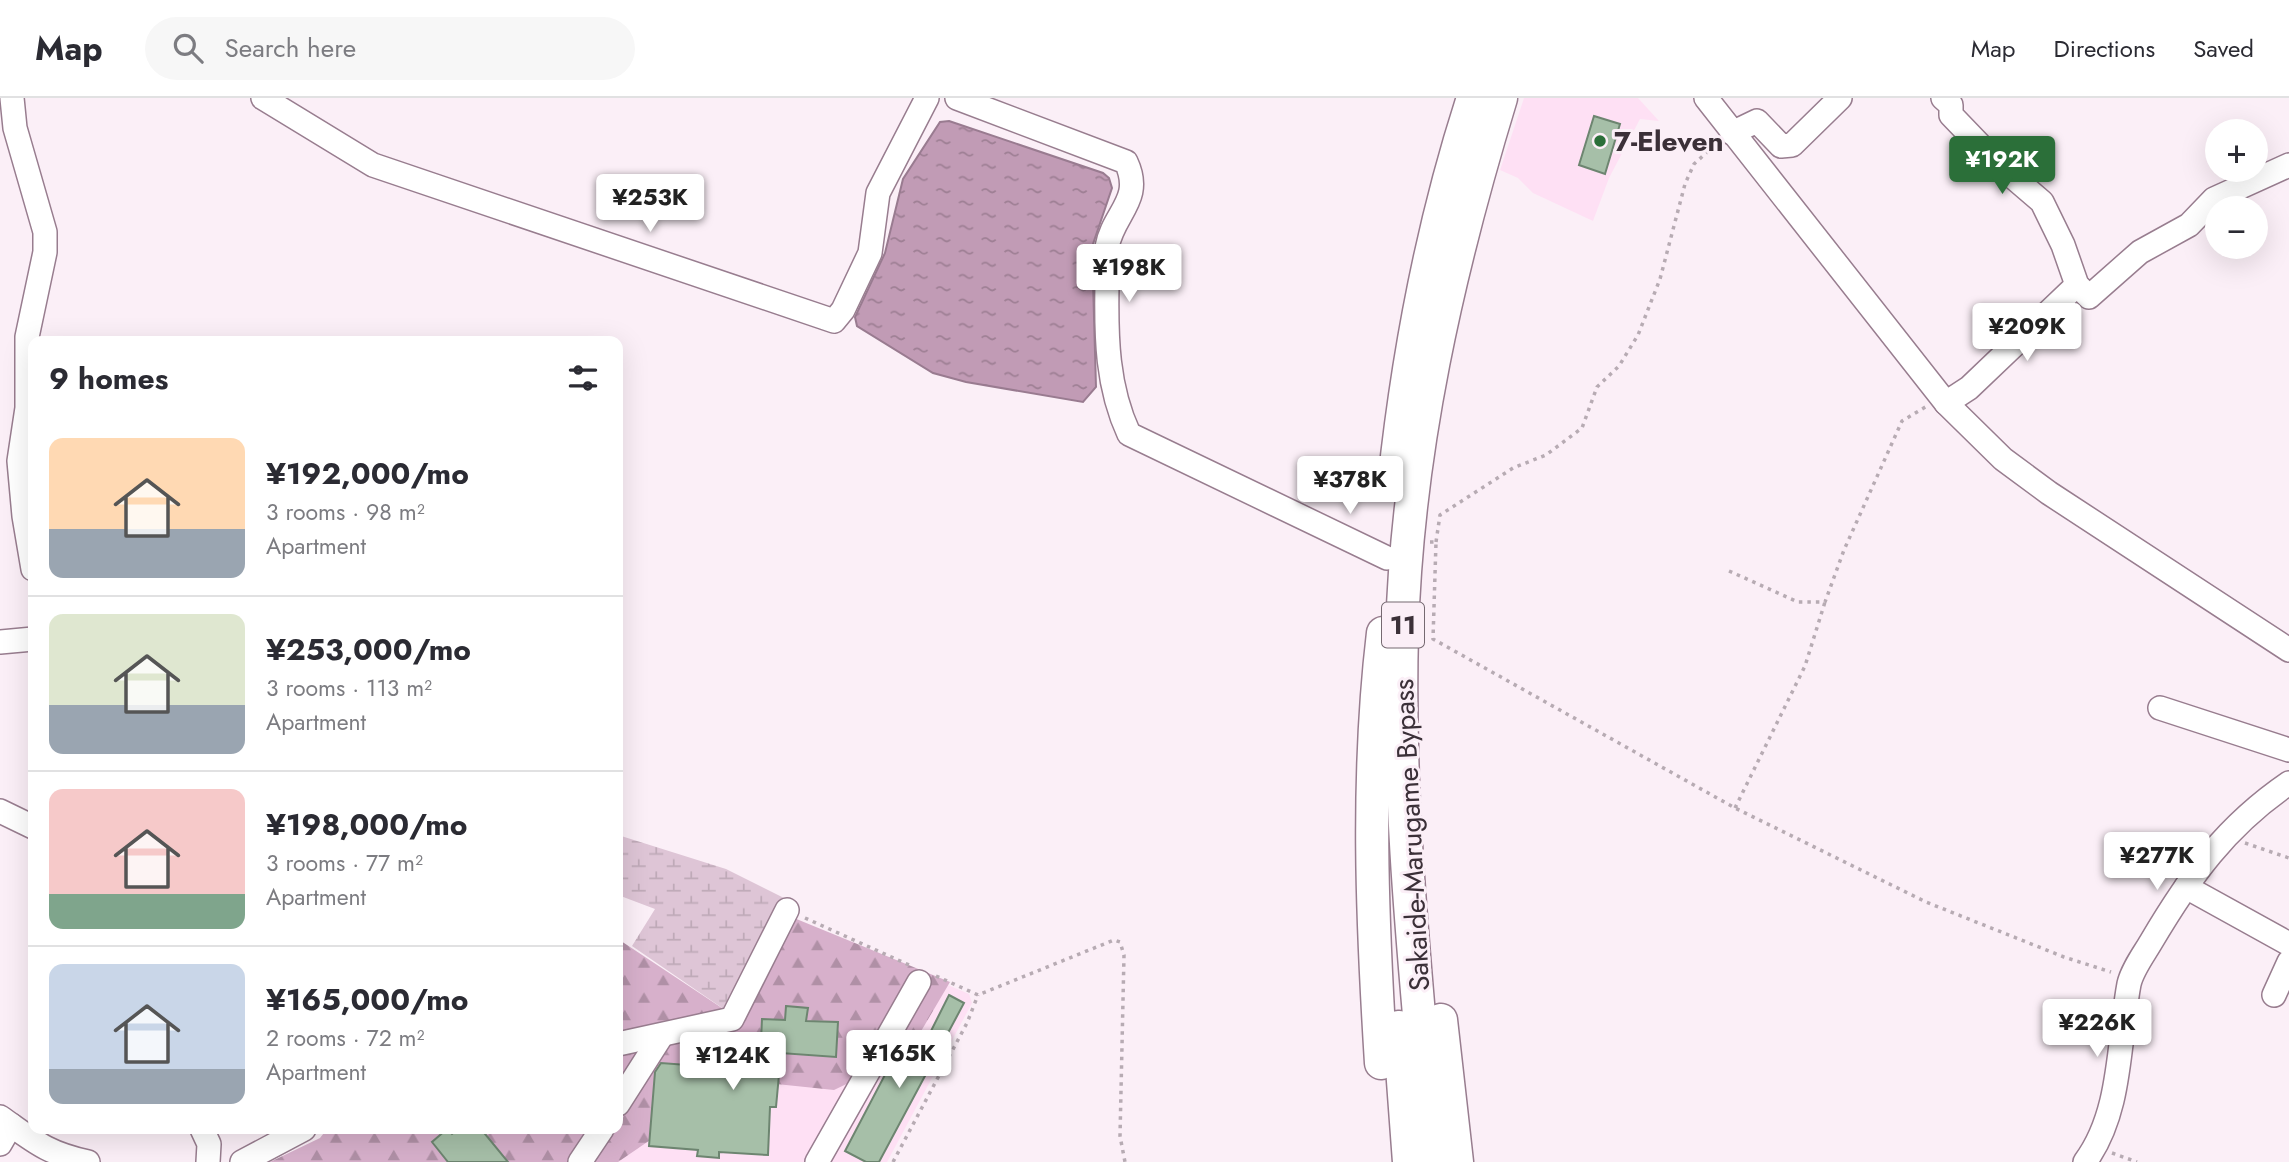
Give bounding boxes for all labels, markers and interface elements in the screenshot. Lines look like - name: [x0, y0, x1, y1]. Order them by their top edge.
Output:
- search box: [145, 17, 635, 80]
- text: Map: [35, 25, 103, 72]
- icon: search: [169, 29, 207, 67]
- text: Search here: [225, 29, 356, 67]
- text: Map: [1971, 31, 2016, 66]
- text: Directions: [2054, 31, 2155, 66]
- text: Saved: [2193, 31, 2254, 66]
- map controls: [2205, 119, 2268, 259]
- button: +: [2205, 119, 2268, 182]
- place label: 7-Eleven: [1614, 121, 1724, 162]
- marker: 7-Eleven: [1592, 133, 1608, 149]
- pin: ¥192K: [1953, 136, 2051, 196]
- text: ¥192K: [1965, 142, 2039, 176]
- pin: ¥253K: [601, 174, 699, 234]
- text: ¥253K: [612, 180, 688, 214]
- button: −: [2205, 196, 2268, 259]
- pin: ¥198K: [1080, 244, 1178, 304]
- text: ¥198K: [1093, 250, 1165, 284]
- pin: ¥209K: [1978, 303, 2076, 363]
- text: ¥209K: [1988, 309, 2066, 343]
- text: 9 homes: [49, 357, 168, 400]
- icon: filters: [564, 359, 602, 397]
- text: ¥192,000/mo: [266, 452, 469, 495]
- pin: ¥378K: [1301, 456, 1399, 516]
- text: ¥378K: [1313, 462, 1387, 496]
- icon: home: [105, 466, 189, 550]
- text: 3 rooms · 98 m²: [266, 495, 425, 529]
- text: Apartment: [266, 529, 366, 563]
- road number: 11: [1382, 603, 1424, 648]
- text: ¥253,000/mo: [266, 628, 471, 671]
- icon: home: [105, 642, 189, 726]
- text: 3 rooms · 113 m²: [266, 671, 432, 705]
- street label: Sakaide-Marugame Bypass: [1383, 678, 1440, 992]
- text: Apartment: [266, 705, 366, 739]
- text: ¥198,000/mo: [266, 803, 468, 846]
- icon: home: [105, 817, 189, 901]
- pin: ¥277K: [2108, 832, 2206, 892]
- text: ¥277K: [2120, 838, 2194, 872]
- text: 3 rooms · 77 m²: [266, 846, 423, 880]
- text: Apartment: [266, 880, 366, 914]
- text: ¥165,000/mo: [266, 978, 469, 1021]
- icon: home: [105, 992, 189, 1076]
- pin: ¥226K: [2048, 1000, 2146, 1059]
- text: ¥226K: [2058, 1005, 2136, 1039]
- text: 2 rooms · 72 m²: [266, 1021, 425, 1055]
- pin: ¥165K: [850, 1030, 948, 1090]
- pin: ¥124K: [684, 1032, 782, 1092]
- text: ¥165K: [862, 1036, 936, 1070]
- text: ¥124K: [696, 1038, 770, 1072]
- text: Apartment: [266, 1055, 366, 1089]

